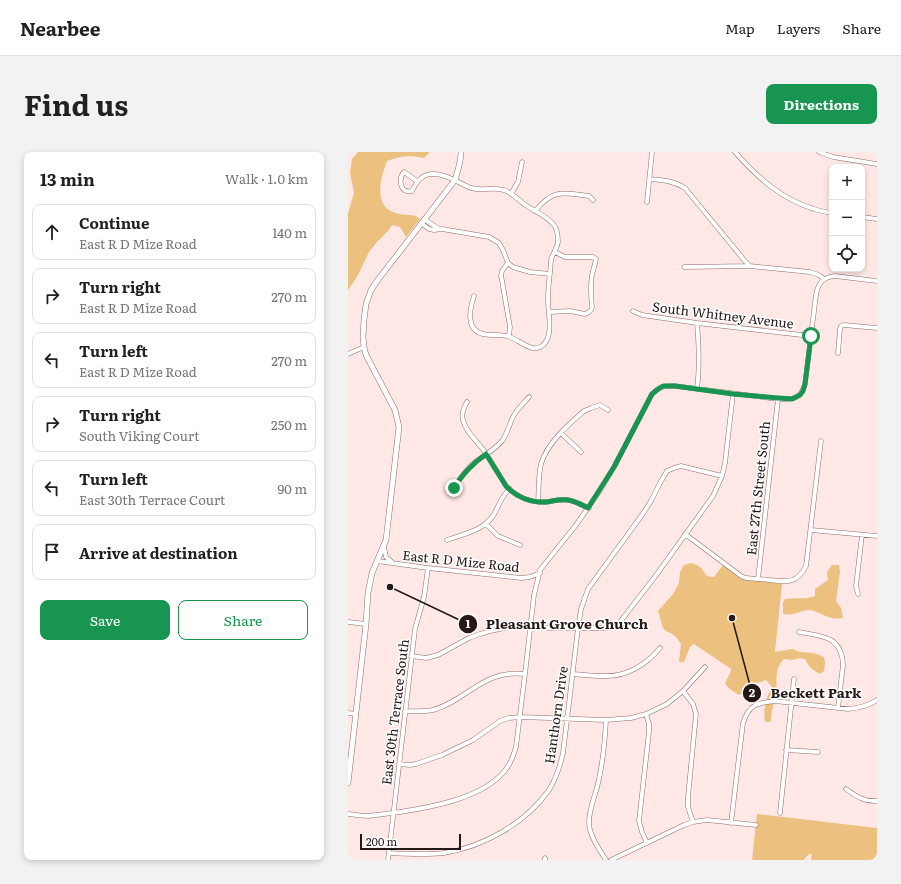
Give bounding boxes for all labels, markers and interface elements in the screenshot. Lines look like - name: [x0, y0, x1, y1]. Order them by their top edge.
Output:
- text: Nearbee: [20, 14, 101, 42]
- text: Map: [725, 18, 755, 38]
- text: Layers: [777, 18, 820, 38]
- text: Share: [842, 18, 881, 38]
- text: Find us: [24, 83, 128, 125]
- button: Directions: [766, 84, 877, 124]
- map controls: [829, 164, 865, 272]
- button: +: [829, 164, 865, 200]
- text: 13 min: [40, 166, 95, 191]
- text: Walk · 1.0 km: [225, 169, 308, 188]
- button: −: [829, 200, 865, 236]
- text: Continue: [79, 211, 149, 234]
- icon: ahead: [41, 221, 63, 243]
- text: 140 m: [272, 223, 307, 242]
- text: East R D Mize Road: [79, 234, 197, 253]
- button: locate: [829, 236, 865, 272]
- text: Turn right: [79, 275, 161, 298]
- icon: right: [41, 285, 63, 307]
- text: 270 m: [271, 287, 307, 306]
- street label: South Whitney Avenue: [651, 296, 795, 333]
- text: East R D Mize Road: [79, 298, 197, 317]
- route start: [802, 327, 820, 345]
- text: Turn left: [79, 339, 148, 362]
- icon: left: [41, 349, 63, 371]
- text: 270 m: [271, 351, 307, 370]
- text: East R D Mize Road: [79, 362, 197, 381]
- text: Turn right: [79, 403, 161, 426]
- icon: right: [41, 413, 63, 435]
- text: 250 m: [271, 415, 307, 434]
- street label: East 27th Street South: [741, 419, 774, 556]
- text: South Viking Court: [79, 426, 199, 445]
- text: Turn left: [79, 467, 148, 490]
- icon: left: [41, 477, 63, 499]
- text: 90 m: [277, 479, 307, 498]
- route end: [445, 479, 463, 497]
- text: East 30th Terrace Court: [79, 490, 225, 509]
- icon: arrive: [41, 541, 63, 563]
- text: Arrive at destination: [79, 541, 238, 564]
- street label: East R D Mize Road: [401, 545, 521, 576]
- button: Save: [40, 600, 170, 640]
- button: Share: [178, 600, 308, 640]
- callout: Pleasant Grove Church: [458, 611, 656, 637]
- text: Pleasant Grove Church: [486, 613, 649, 633]
- text: 1: [466, 614, 471, 632]
- street label: East 30th Terrace South: [376, 637, 413, 786]
- street label: Hanthorn Drive: [539, 664, 572, 765]
- callout: Beckett Park: [742, 680, 869, 706]
- text: Beckett Park: [771, 682, 862, 702]
- text: 2: [749, 683, 756, 701]
- scale bar: [360, 832, 461, 851]
- text: 200 m: [366, 833, 397, 849]

